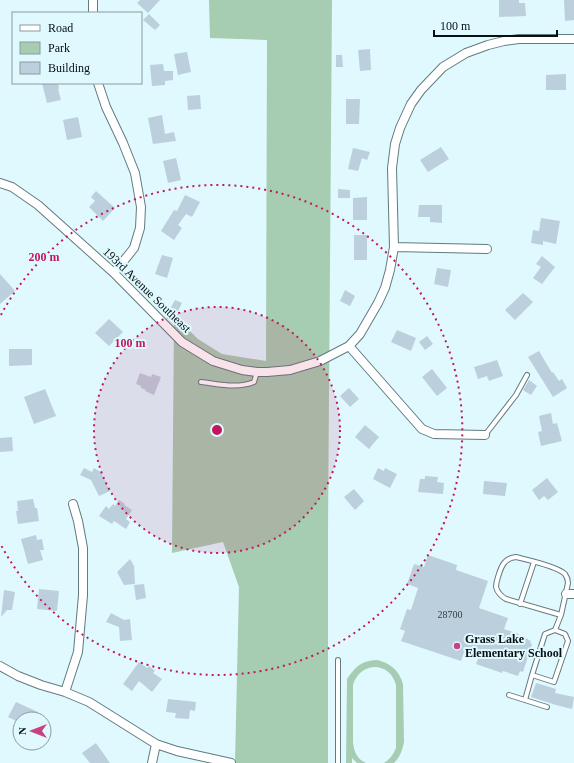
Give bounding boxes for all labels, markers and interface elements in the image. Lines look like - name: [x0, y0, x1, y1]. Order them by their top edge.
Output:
- legend: [12, 12, 142, 84]
- scale bar: [434, 12, 557, 38]
- text: 100 m: [440, 19, 471, 33]
- text: Road: [48, 21, 73, 35]
- text: Park: [48, 41, 70, 55]
- text: Building: [48, 61, 90, 75]
- street label: 193rd Avenue Southeast: [100, 245, 194, 336]
- text: 200 m: [29, 250, 60, 264]
- text: 100 m: [115, 336, 146, 350]
- centre of rings: [210, 423, 224, 437]
- house number: 28700: [438, 609, 463, 620]
- place label: Grass Lake Elementary School: [465, 632, 563, 660]
- marker: Grass Lake Elementary School: [452, 641, 462, 651]
- north arrow: [12, 711, 52, 751]
- text: N: [16, 727, 28, 735]

